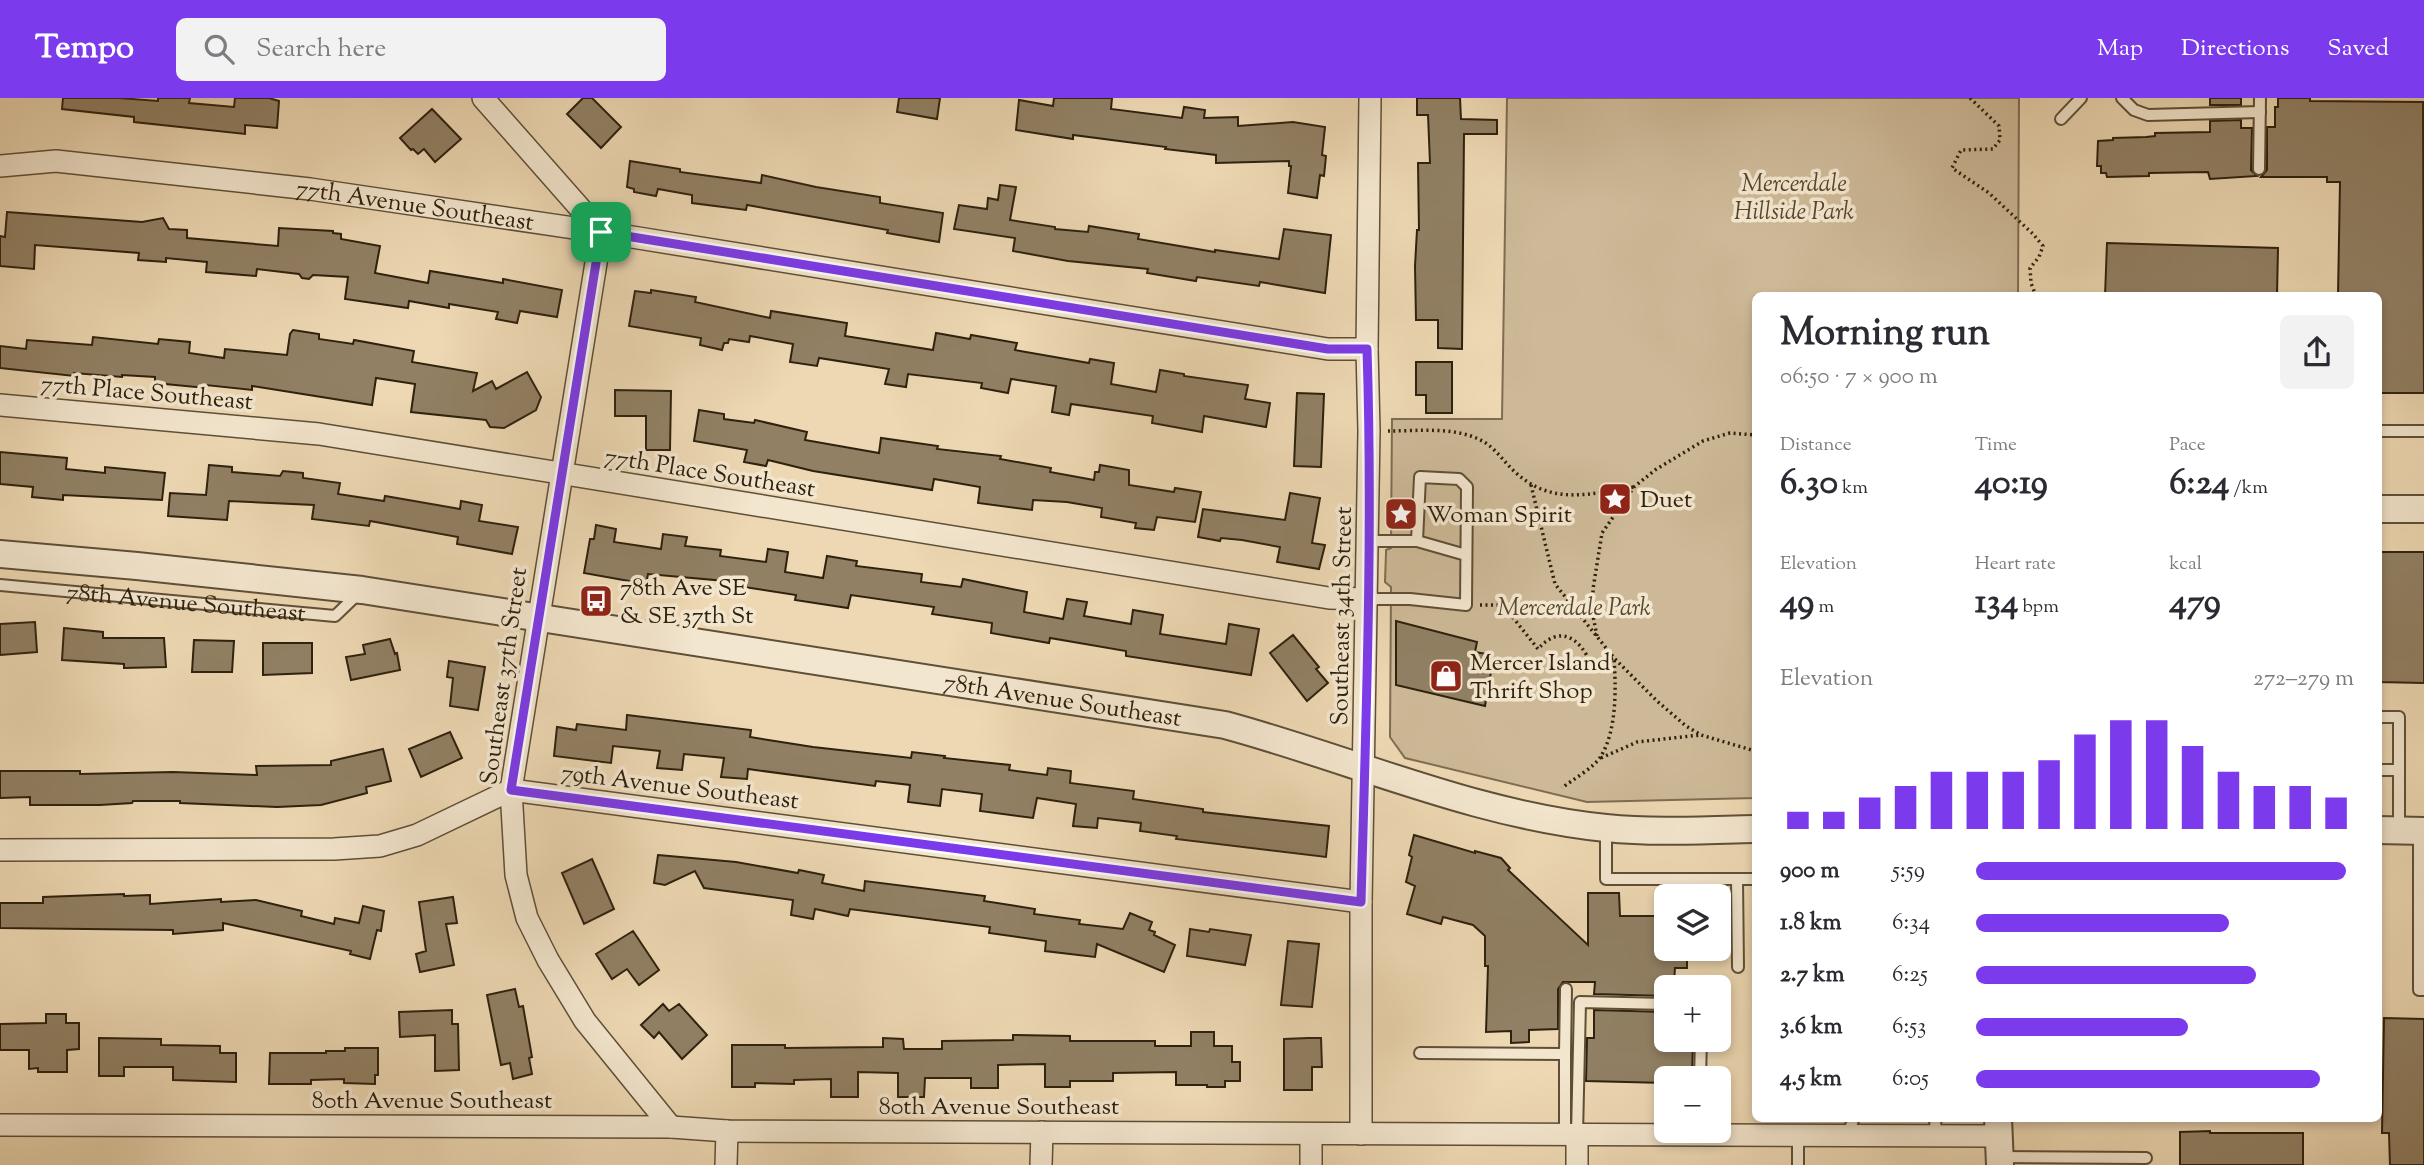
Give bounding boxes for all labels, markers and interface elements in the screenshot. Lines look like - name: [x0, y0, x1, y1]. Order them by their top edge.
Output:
- search box: [176, 18, 666, 81]
- text: Tempo: [35, 25, 134, 73]
- icon: search: [200, 30, 238, 68]
- text: Search here: [256, 31, 386, 68]
- text: Map: [2097, 32, 2143, 66]
- text: Directions: [2181, 32, 2289, 66]
- text: Saved: [2327, 32, 2389, 66]
- park label: Mercerdale Hillside Park: [1734, 168, 1854, 230]
- street label: 77th Avenue Southeast: [294, 173, 536, 241]
- pin: [571, 202, 631, 262]
- icon: arrive: [582, 213, 620, 251]
- text: Morning run: [1780, 308, 1990, 362]
- button: share: [2280, 315, 2354, 389]
- text: 06:50 · 7 × 900 m: [1780, 361, 1938, 394]
- street label: 77th Place Southeast: [39, 368, 254, 420]
- text: Distance: [1780, 432, 1852, 459]
- text: Time: [1975, 432, 2017, 459]
- text: Pace: [2169, 432, 2206, 459]
- street label: 77th Place Southeast: [602, 441, 817, 507]
- text: 6.30: [1780, 459, 1838, 510]
- text: 40:19: [1975, 459, 2048, 510]
- text: 6:24: [2169, 459, 2230, 510]
- text: km: [1838, 475, 1868, 502]
- text: /km: [2230, 475, 2268, 502]
- place icon: Duet: [1596, 480, 1634, 518]
- place label: Duet: [1640, 484, 1692, 518]
- place icon: Woman Spirit: [1382, 495, 1420, 533]
- place label: Woman Spirit: [1426, 499, 1572, 533]
- street label: Southeast 34th Street: [1324, 506, 1362, 726]
- text: Elevation: [1780, 551, 1857, 578]
- text: Heart rate: [1975, 551, 2056, 578]
- text: kcal: [2169, 551, 2202, 578]
- street label: Southeast 37th Street: [473, 565, 537, 787]
- place label: 78th Ave SE & SE 37th St: [620, 572, 753, 634]
- street label: 78th Avenue Southeast: [65, 576, 307, 632]
- text: 49: [1780, 578, 1814, 629]
- text: 134: [1975, 578, 2018, 629]
- text: 479: [2169, 578, 2221, 629]
- bus stop icon: 78th Ave SE & SE 37th St: [577, 582, 615, 620]
- park label: Mercerdale Park: [1497, 592, 1651, 626]
- text: m: [1814, 594, 1834, 621]
- text: bpm: [2018, 594, 2059, 621]
- place label: Mercer Island Thrift Shop: [1470, 647, 1611, 709]
- shop icon: Mercer Island Thrift Shop: [1427, 657, 1465, 695]
- text: Elevation: [1780, 663, 1873, 696]
- text: 272–279 m: [2253, 663, 2354, 696]
- street label: 78th Avenue Southeast: [941, 666, 1184, 737]
- street label: 79th Avenue Southeast: [559, 757, 800, 819]
- text: 900 m: [1780, 855, 1839, 888]
- text: 5:59: [1892, 855, 1925, 888]
- map controls: [1654, 884, 1731, 1143]
- button: layers: [1654, 884, 1731, 961]
- text: 1.8 km: [1780, 907, 1842, 940]
- text: 6:34: [1892, 907, 1930, 940]
- text: 2.7 km: [1780, 959, 1845, 992]
- text: 6:25: [1892, 959, 1928, 992]
- button: +: [1654, 975, 1731, 1052]
- text: 3.6 km: [1780, 1011, 1843, 1044]
- text: 6:53: [1892, 1011, 1926, 1044]
- text: 4.5 km: [1780, 1063, 1842, 1096]
- text: 6:05: [1892, 1063, 1929, 1096]
- button: −: [1654, 1066, 1731, 1143]
- street label: 80th Avenue Southeast: [312, 1085, 552, 1119]
- street label: 80th Avenue Southeast: [879, 1091, 1119, 1125]

